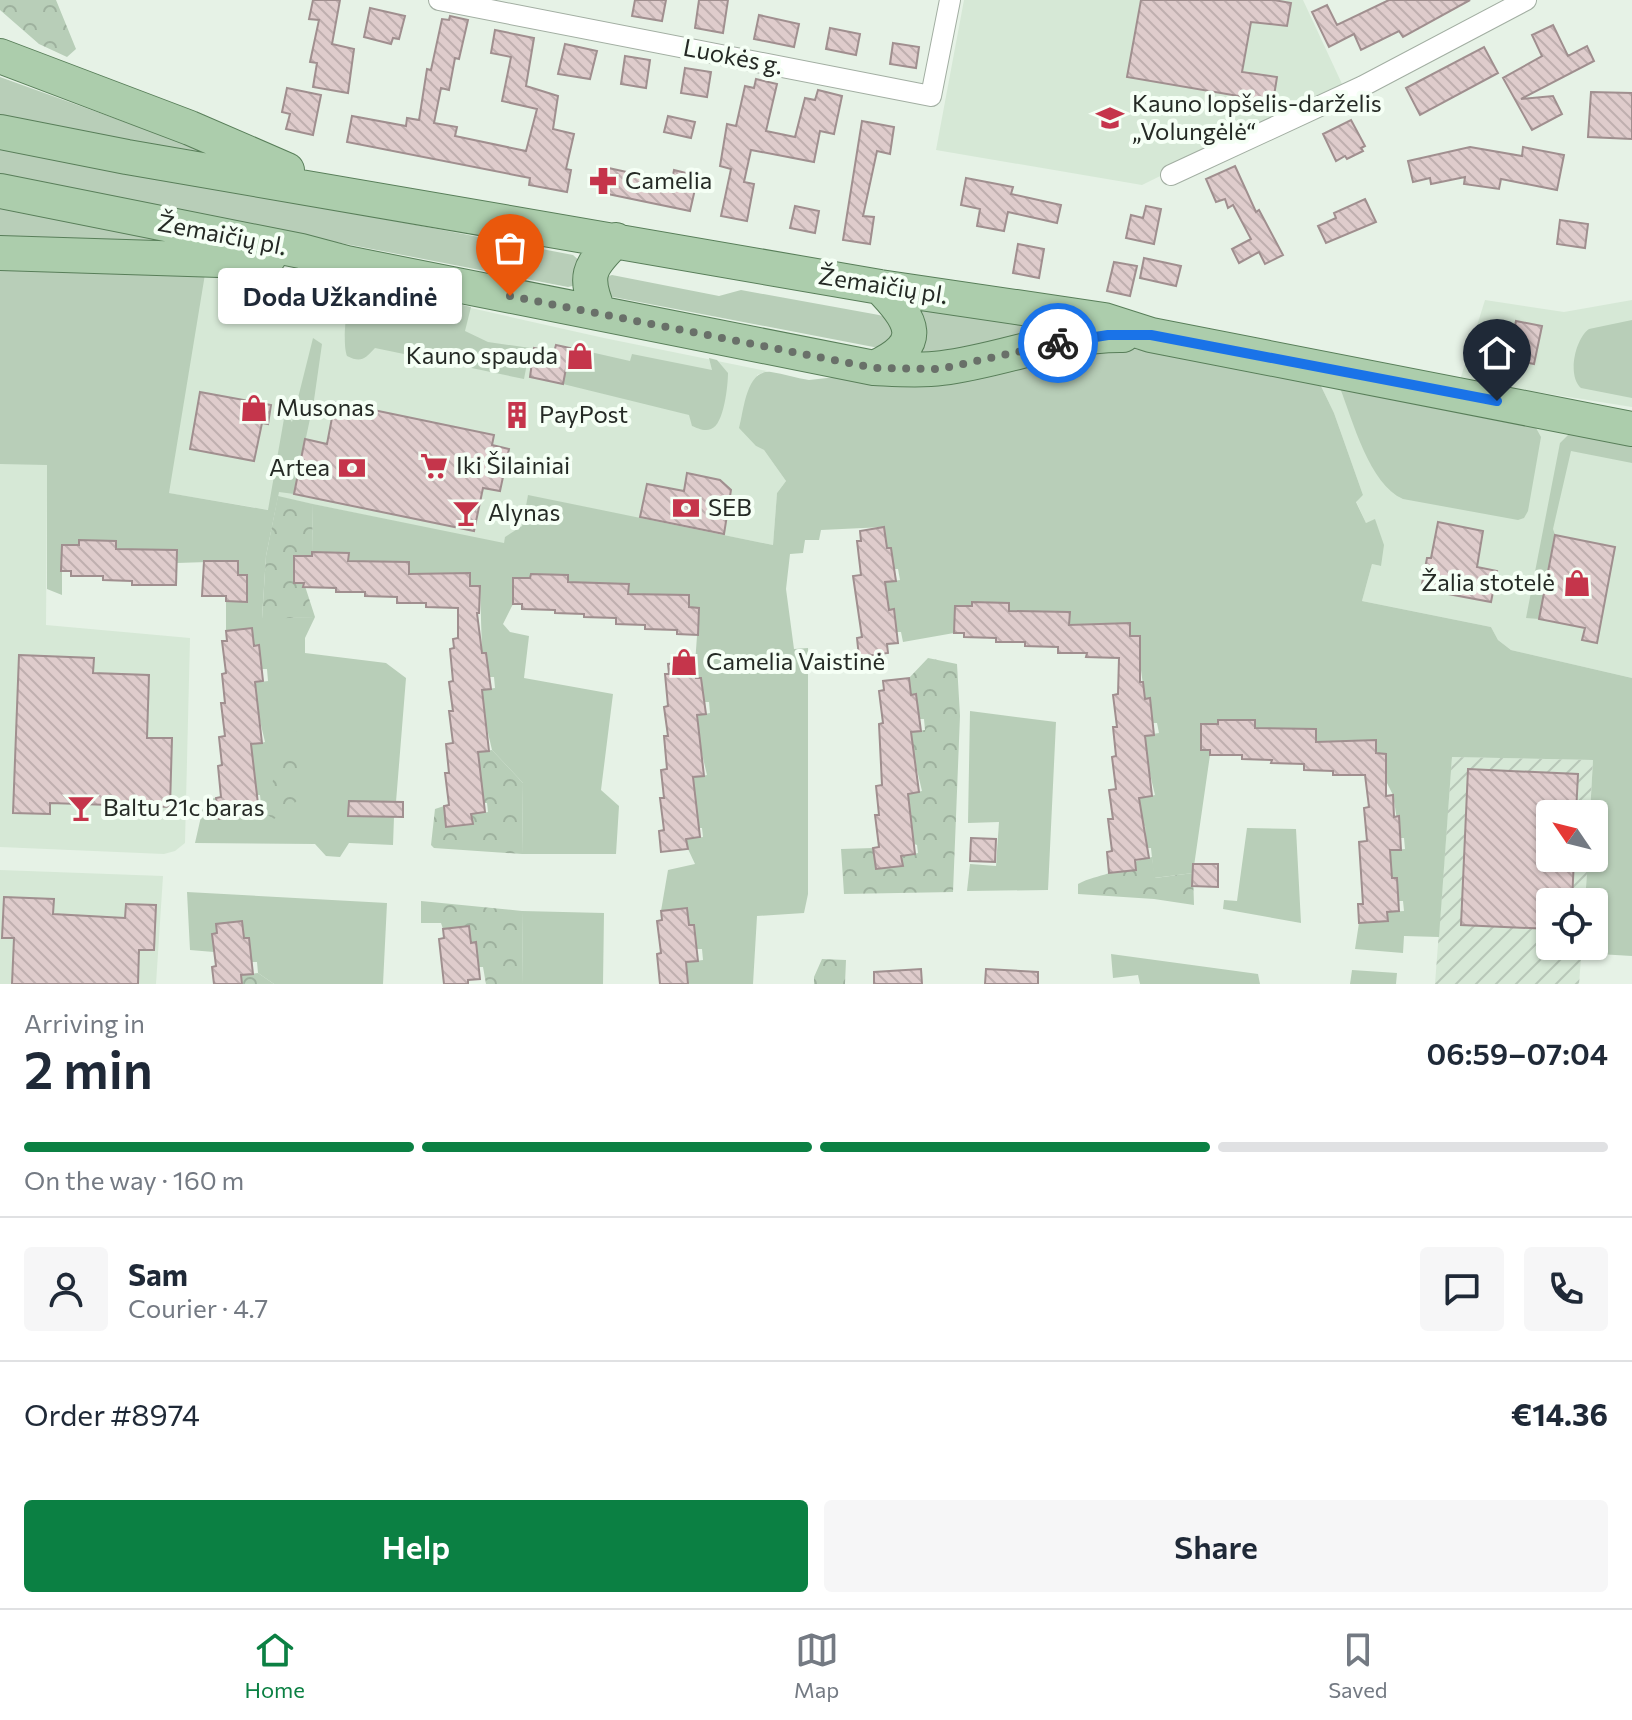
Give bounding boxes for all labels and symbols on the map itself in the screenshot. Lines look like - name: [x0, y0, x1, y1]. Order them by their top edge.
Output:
- street label: Luokės g.: [681, 32, 786, 79]
- place label: Kauno lopšelis-darželis „Volungėlė“: [1132, 88, 1382, 145]
- school or university icon: Kauno lopšelis-darželis „Volungėlė“: [1095, 103, 1125, 133]
- place label: Camelia: [625, 165, 712, 194]
- pharmacy icon: Camelia: [588, 166, 618, 196]
- street label: Žemaičių pl.: [155, 207, 289, 260]
- pin: [476, 214, 544, 296]
- street label: Žemaičių pl.: [817, 260, 950, 309]
- callout: Doda Užkandinė: [218, 268, 462, 324]
- courier: [1018, 303, 1098, 383]
- pin: [1463, 319, 1531, 401]
- place label: Kauno spauda: [406, 340, 558, 369]
- shop icon: Kauno spauda: [565, 341, 595, 371]
- place label: Musonas: [276, 392, 375, 421]
- shop icon: Musonas: [239, 393, 269, 423]
- place label: PayPost: [539, 399, 628, 428]
- building icon: PayPost: [502, 400, 532, 430]
- place label: Iki Šilainiai: [456, 450, 570, 479]
- supermarket icon: Iki Šilainiai: [419, 451, 449, 481]
- place label: Artea: [269, 452, 330, 481]
- bank icon: Artea: [337, 453, 367, 483]
- place label: SEB: [708, 492, 752, 521]
- bank icon: SEB: [671, 493, 701, 523]
- place label: Alynas: [488, 497, 560, 526]
- bar icon: Alynas: [451, 498, 481, 528]
- place label: Žalia stotelė: [1421, 567, 1555, 596]
- shop icon: Žalia stotelė: [1562, 568, 1592, 598]
- place label: Camelia Vaistinė: [706, 646, 885, 675]
- shop icon: Camelia Vaistinė: [669, 647, 699, 677]
- place label: Baltu 21c baras: [103, 792, 265, 821]
- bar icon: Baltu 21c baras: [66, 793, 96, 823]
- north arrow: [1536, 800, 1608, 872]

